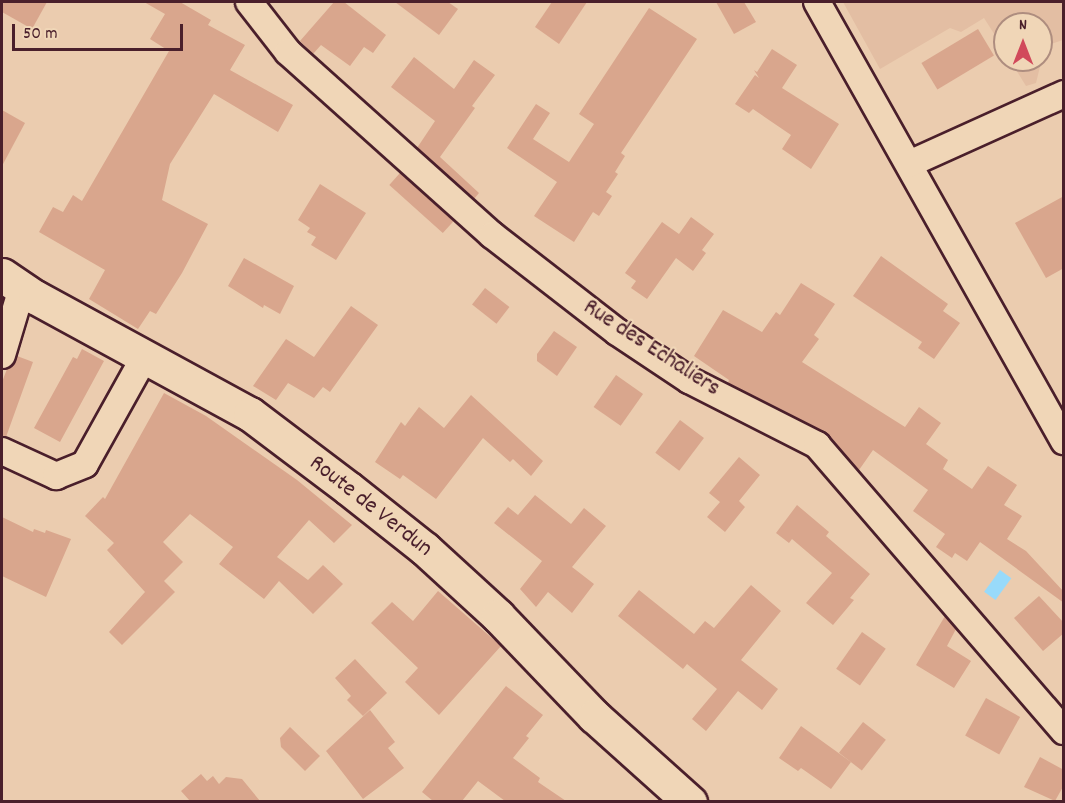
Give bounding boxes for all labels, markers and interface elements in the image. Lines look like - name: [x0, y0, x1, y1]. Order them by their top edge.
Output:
- scale bar: [15, 12, 186, 50]
- north arrow: [993, 12, 1053, 72]
- text: N: [1019, 14, 1027, 37]
- text: 50 m: [23, 22, 58, 47]
- street label: Rue des Echaliers: [577, 294, 725, 404]
- street label: Route de Verdun: [303, 450, 437, 564]

